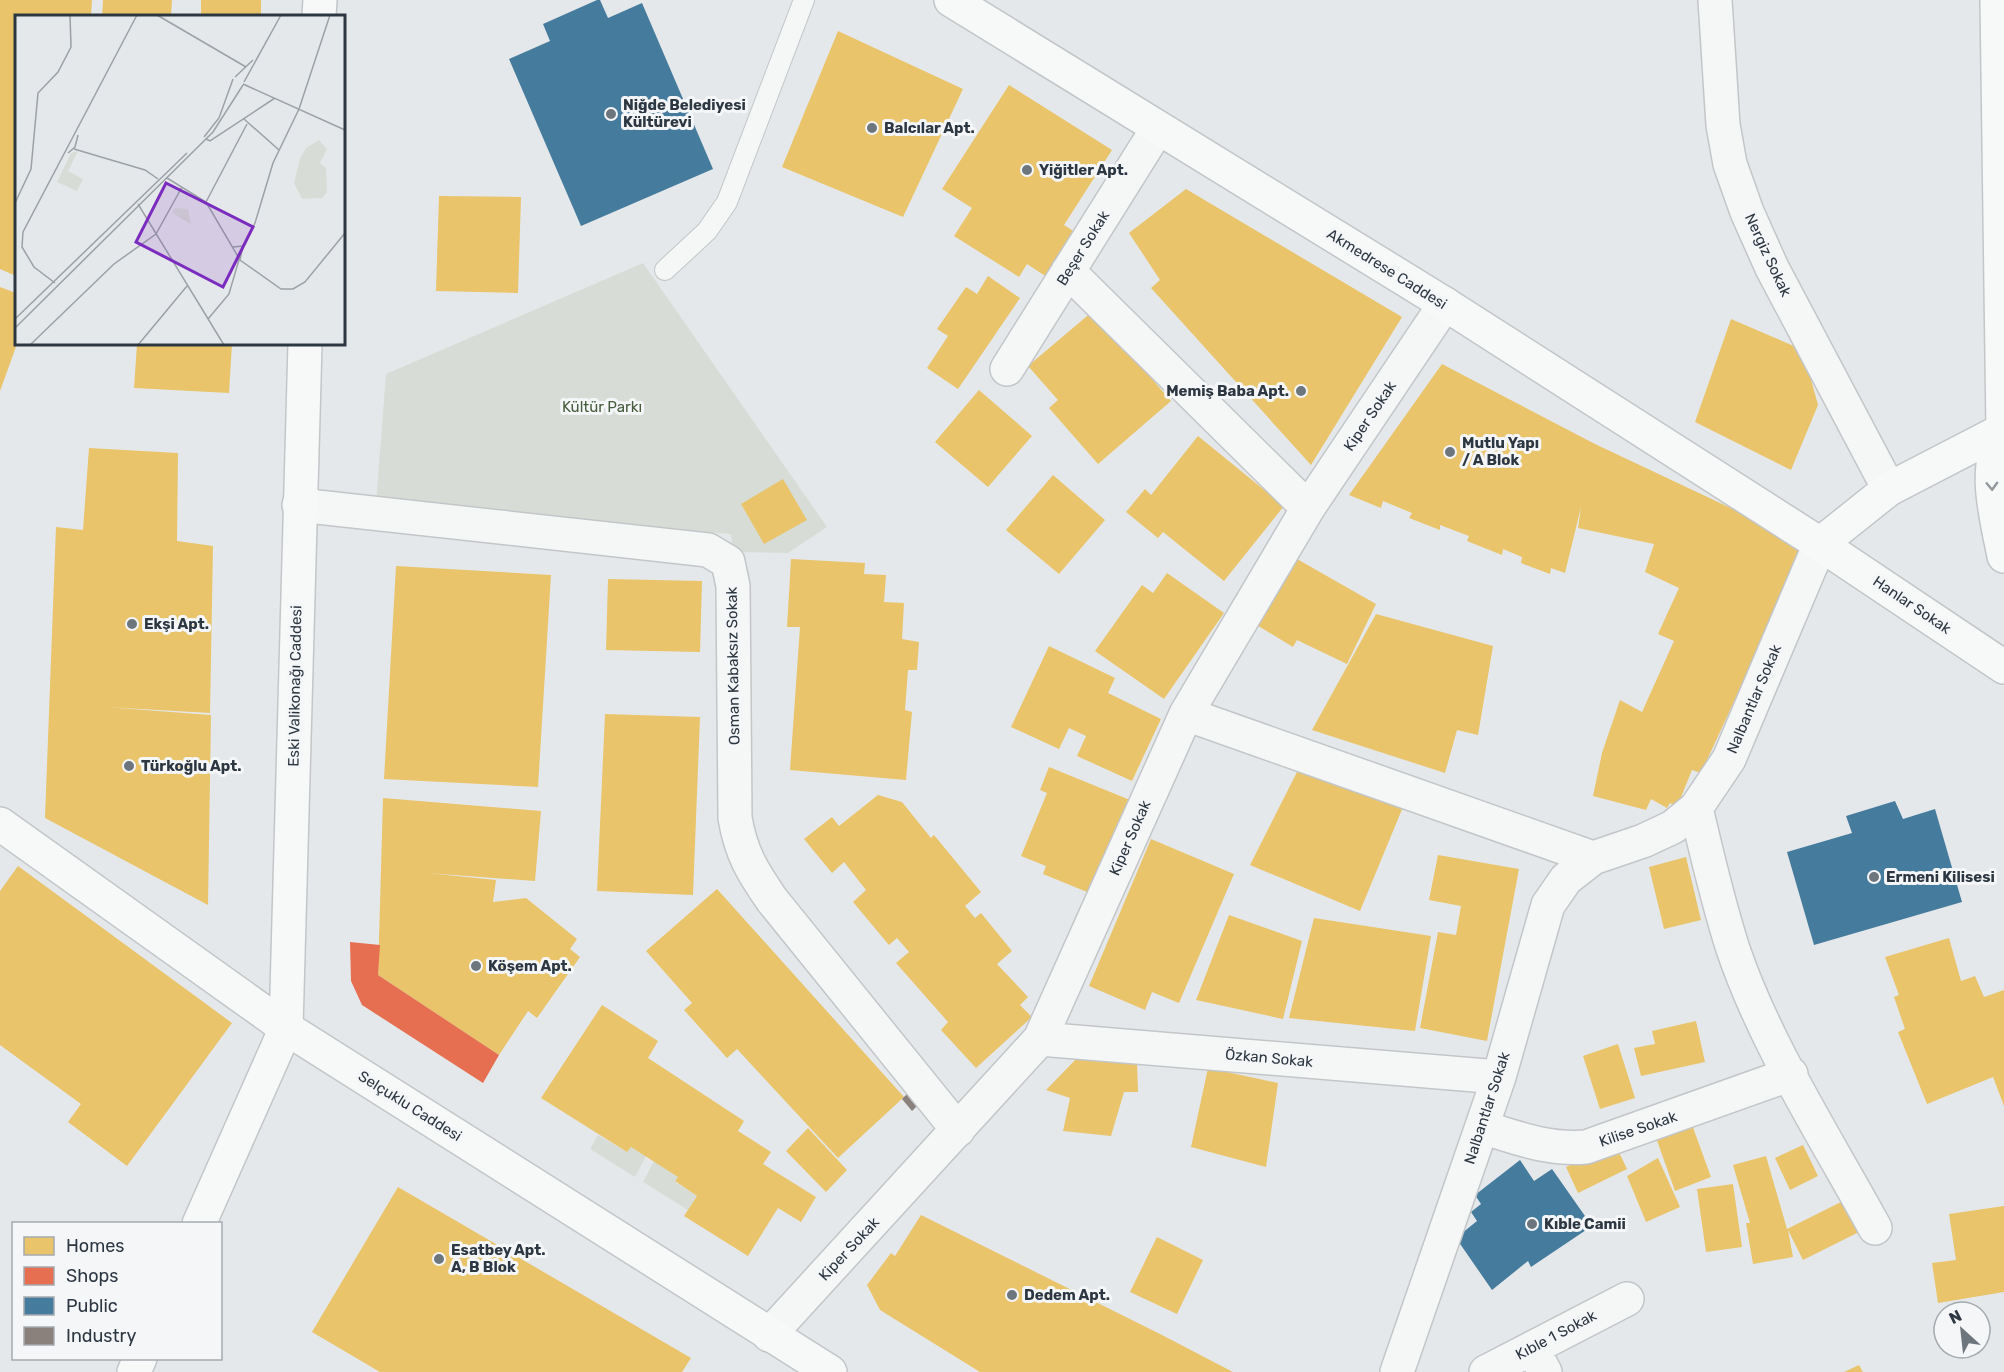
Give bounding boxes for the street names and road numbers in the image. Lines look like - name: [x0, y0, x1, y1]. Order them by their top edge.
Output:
- street label: Beşer Sokak: [1053, 207, 1113, 289]
- street label: Nergiz Sokak: [1741, 210, 1795, 300]
- street label: Akmedrese Caddesi: [1324, 225, 1450, 313]
- street label: Kiper Sokak: [1340, 377, 1400, 454]
- street label: Hanlar Sokak: [1869, 572, 1955, 638]
- street label: Osman Kabaksız Sokak: [723, 586, 743, 745]
- street label: Eski Valikonağı Caddesi: [285, 605, 305, 767]
- street label: Nalbantlar Sokak: [1723, 641, 1785, 756]
- street label: Kiper Sokak: [1105, 797, 1155, 878]
- street label: Özkan Sokak: [1224, 1045, 1314, 1071]
- street label: Nalbantlar Sokak: [1460, 1049, 1514, 1166]
- street label: Selçuklu Caddesi: [355, 1067, 465, 1145]
- street label: Kilise Sokak: [1597, 1107, 1680, 1151]
- street label: Kiper Sokak: [815, 1213, 883, 1285]
- street label: Kıble 1 Sokak: [1513, 1306, 1600, 1364]

